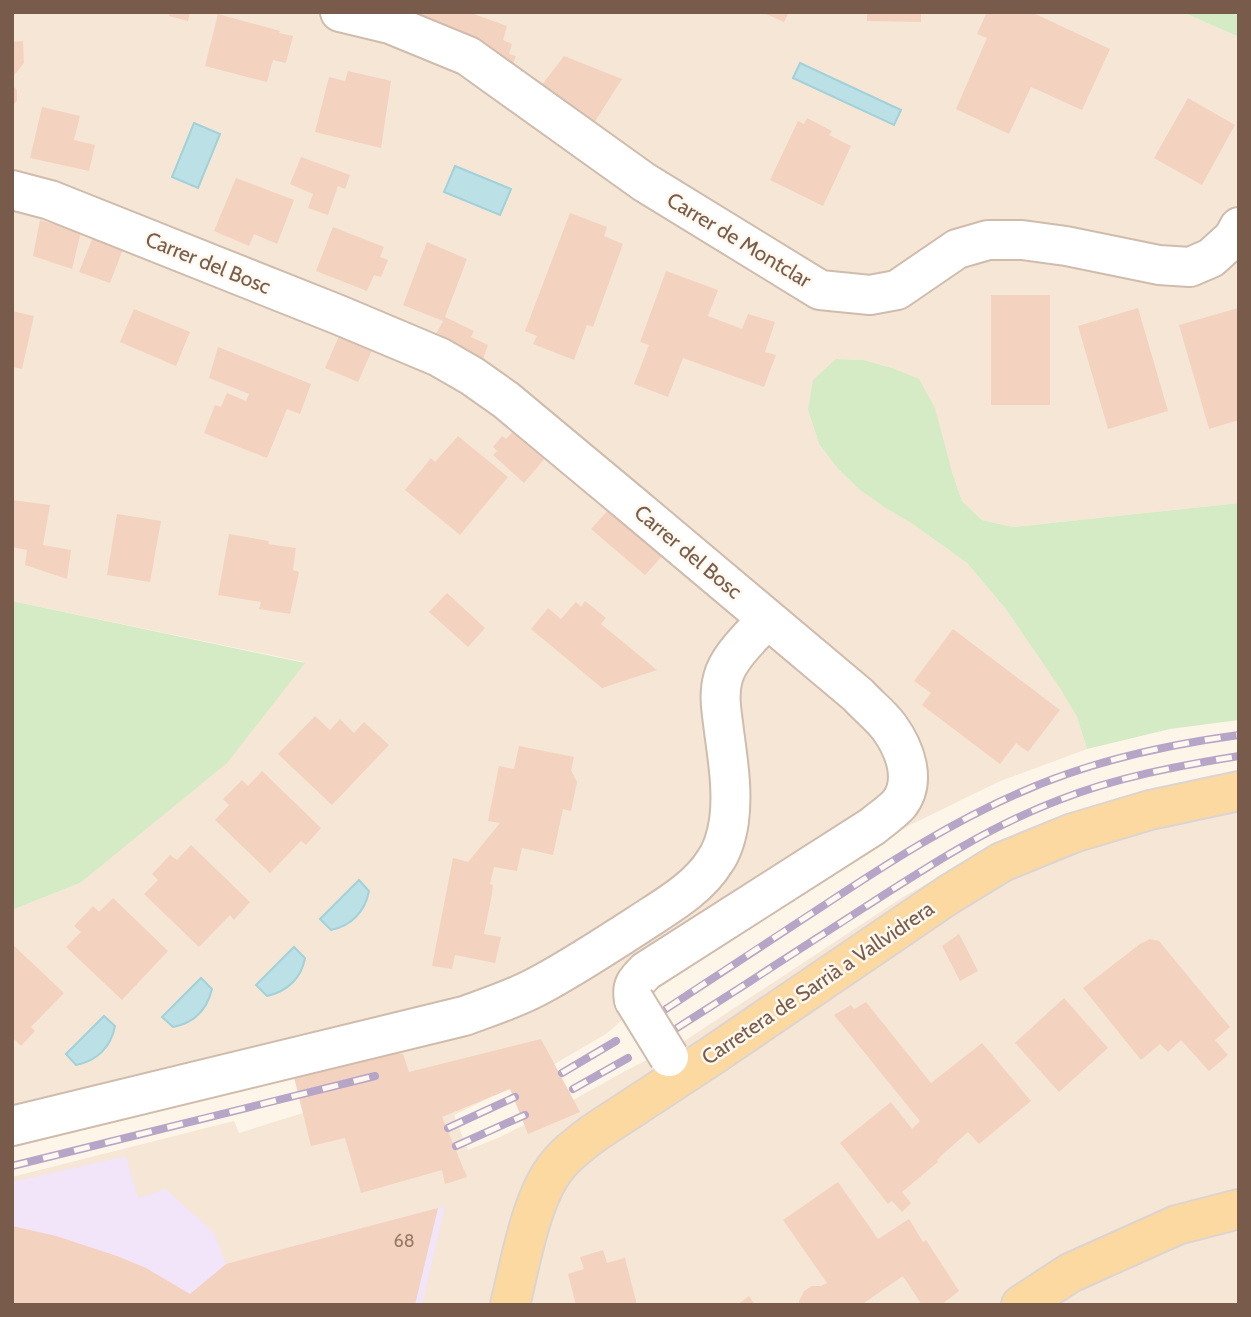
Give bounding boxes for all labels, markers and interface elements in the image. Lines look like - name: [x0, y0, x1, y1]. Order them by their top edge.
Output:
- street label: Carrer de Montclar: [663, 187, 816, 293]
- street label: Carrer del Bosc: [142, 226, 274, 299]
- street label: Carrer del Bosc: [630, 499, 747, 604]
- street label: Carretera de Sarrià a Vallvidrera: [697, 895, 939, 1070]
- house number: 68: [393, 1230, 415, 1252]

